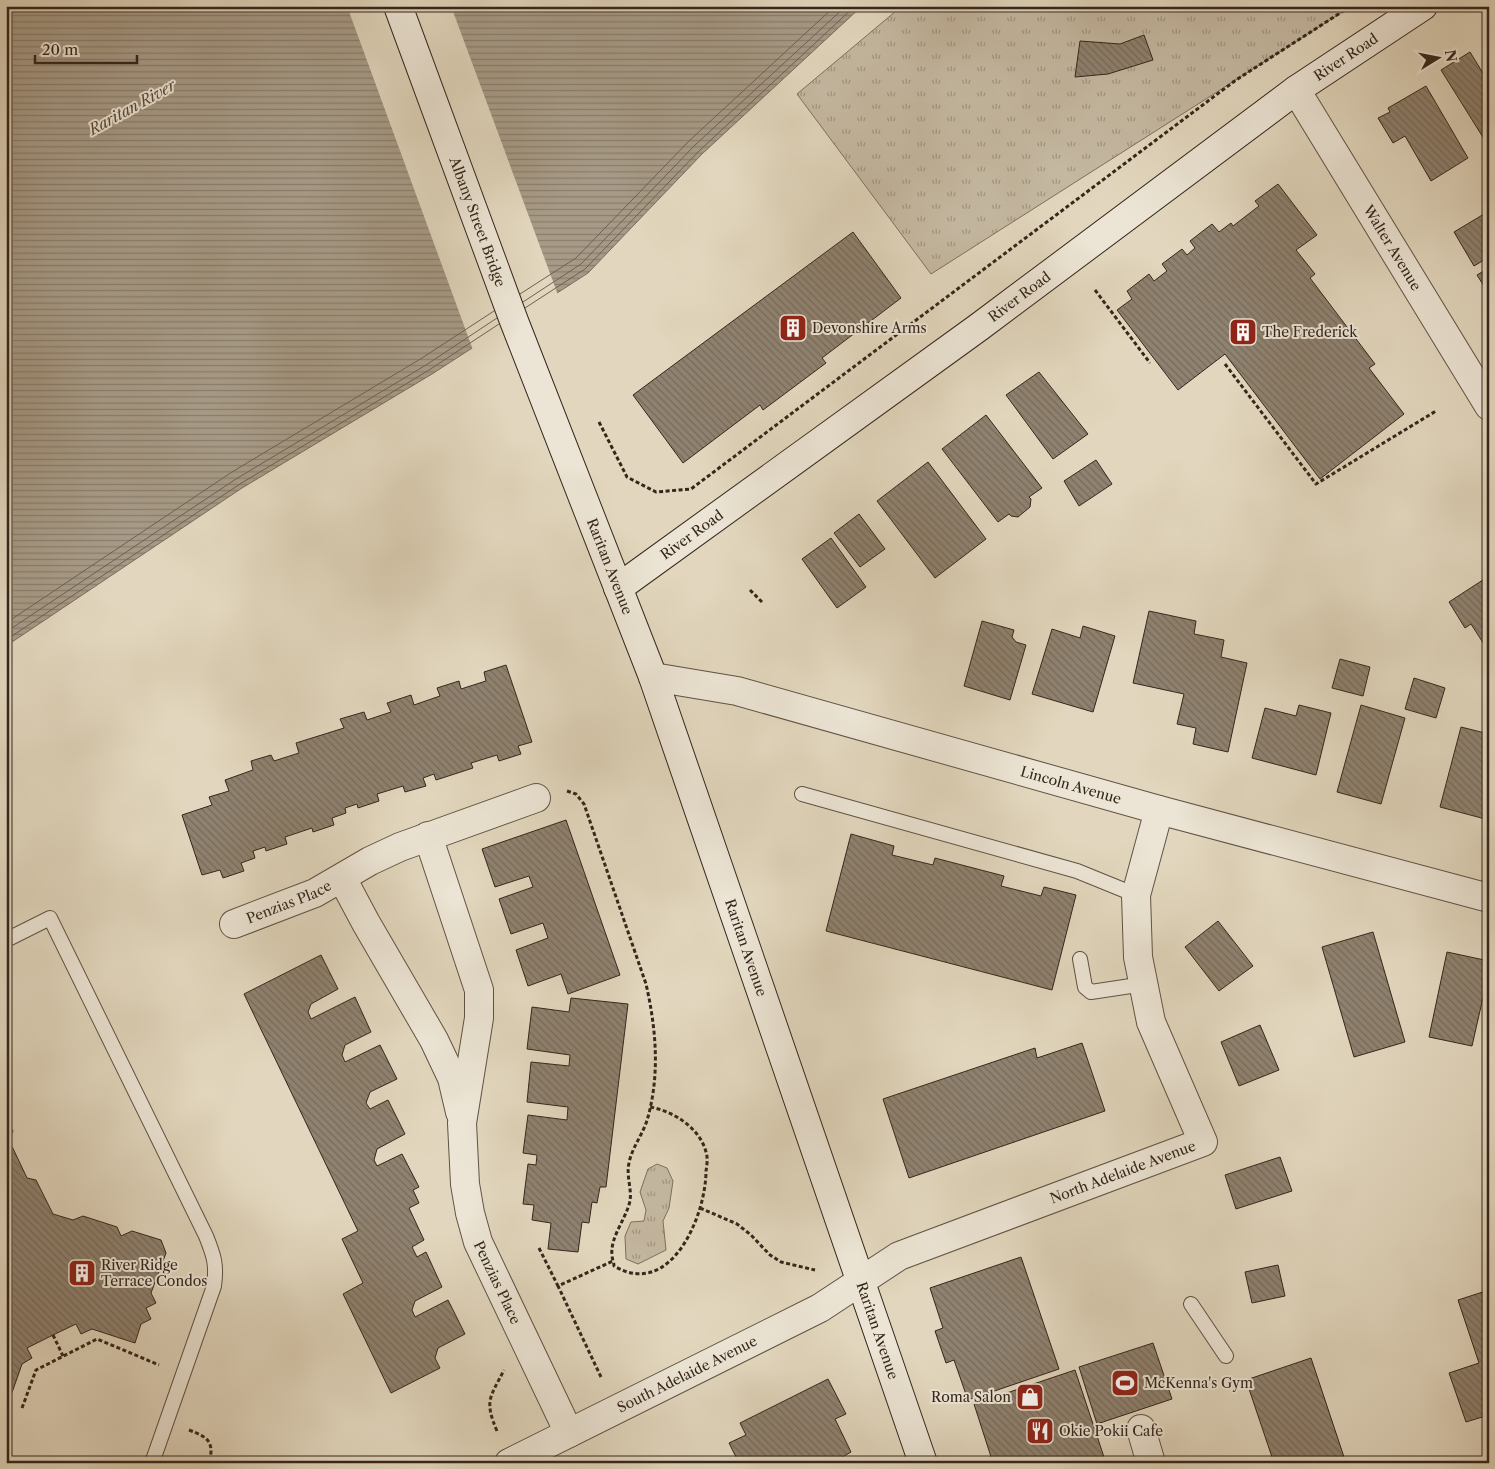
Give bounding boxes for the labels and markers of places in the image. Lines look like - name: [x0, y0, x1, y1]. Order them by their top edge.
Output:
- building icon: Devonshire Arms: [778, 313, 808, 343]
- building icon: The Frederick: [1228, 317, 1258, 347]
- place label: Devonshire Arms: [812, 319, 927, 337]
- place label: The Frederick: [1262, 323, 1358, 341]
- place label: River Ridge Terrace Condos: [101, 1256, 207, 1290]
- building icon: River Ridge Terrace Condos: [67, 1258, 97, 1288]
- sports icon: McKenna's Gym: [1110, 1368, 1140, 1398]
- place label: McKenna's Gym: [1144, 1374, 1253, 1392]
- shop icon: Roma Salon: [1015, 1382, 1045, 1412]
- place label: Roma Salon: [931, 1388, 1011, 1406]
- restaurant icon: Okie Pokii Cafe: [1025, 1416, 1055, 1446]
- place label: Okie Pokii Cafe: [1059, 1422, 1163, 1440]

